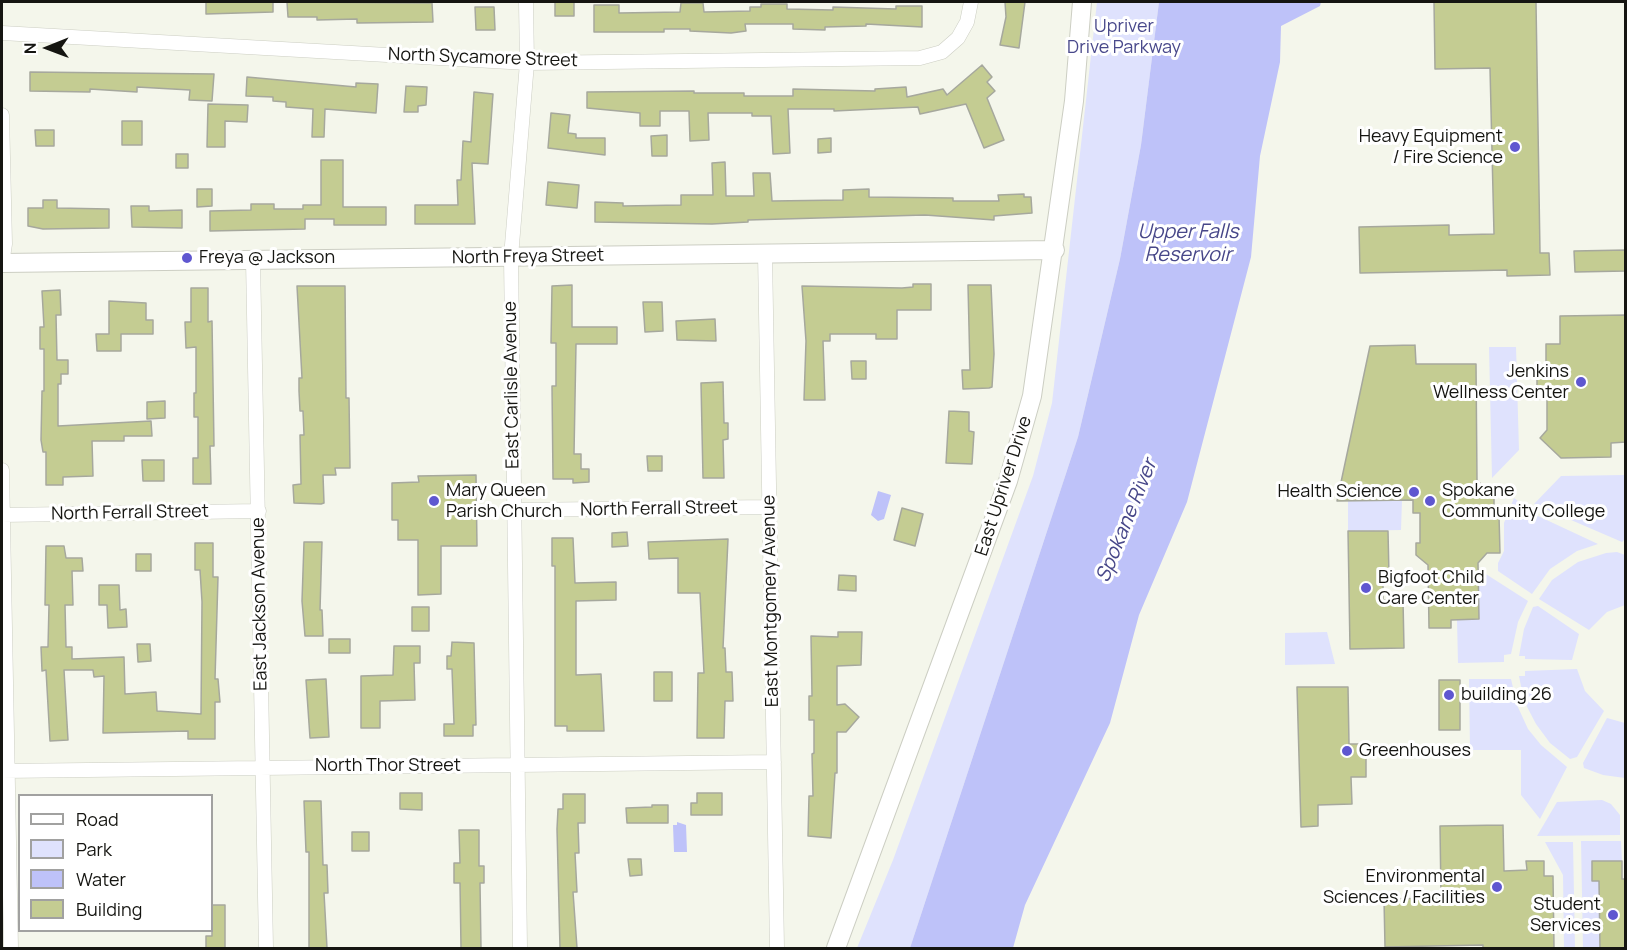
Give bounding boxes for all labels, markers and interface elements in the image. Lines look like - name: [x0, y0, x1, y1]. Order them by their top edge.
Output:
- park label: Upriver Drive Parkway: [1067, 16, 1181, 58]
- north arrow: [18, 18, 78, 78]
- text: N: [19, 42, 41, 54]
- street label: North Sycamore Street: [388, 44, 578, 72]
- place label: Heavy Equipment / Fire Science: [1359, 126, 1503, 168]
- marker: Heavy Equipment / Fire Science: [1508, 140, 1522, 154]
- water label: Upper Falls Reservoir: [1137, 220, 1239, 267]
- street label: North Freya Street: [452, 245, 604, 269]
- place label: Freya @ Jackson: [199, 247, 335, 269]
- marker: Freya @ Jackson: [180, 251, 194, 265]
- street label: East Carlisle Avenue: [500, 301, 524, 469]
- place label: Jenkins Wellness Center: [1433, 361, 1569, 404]
- marker: Jenkins Wellness Center: [1574, 375, 1588, 389]
- street label: East Upriver Drive: [971, 413, 1037, 559]
- water label: Spokane River: [1091, 456, 1163, 586]
- place label: Mary Queen Parish Church: [446, 480, 562, 522]
- place label: Spokane Community College: [1442, 480, 1605, 522]
- place label: Health Science: [1278, 481, 1402, 503]
- marker: Health Science: [1407, 485, 1421, 499]
- marker: Mary Queen Parish Church: [427, 494, 441, 508]
- marker: Spokane Community College: [1423, 494, 1437, 508]
- street label: East Montgomery Avenue: [758, 495, 784, 707]
- street label: North Ferrall Street: [580, 497, 738, 521]
- street label: North Ferrall Street: [51, 501, 209, 525]
- street label: East Jackson Avenue: [248, 517, 272, 691]
- place label: Bigfoot Child Care Center: [1378, 567, 1485, 610]
- marker: Bigfoot Child Care Center: [1359, 581, 1373, 595]
- place label: building 26: [1461, 684, 1552, 706]
- marker: building 26: [1442, 688, 1456, 702]
- place label: Greenhouses: [1359, 740, 1471, 762]
- marker: Greenhouses: [1340, 744, 1354, 758]
- street label: North Thor Street: [315, 755, 461, 777]
- legend: [18, 794, 213, 932]
- text: Road: [76, 807, 119, 831]
- text: Park: [76, 837, 112, 861]
- place label: Environmental Sciences / Facilities: [1323, 866, 1485, 908]
- text: Water: [76, 867, 126, 891]
- marker: Environmental Sciences / Facilities: [1490, 880, 1504, 894]
- place label: Student Services: [1530, 894, 1601, 936]
- text: Building: [76, 897, 142, 921]
- marker: Student Services: [1606, 908, 1620, 922]

